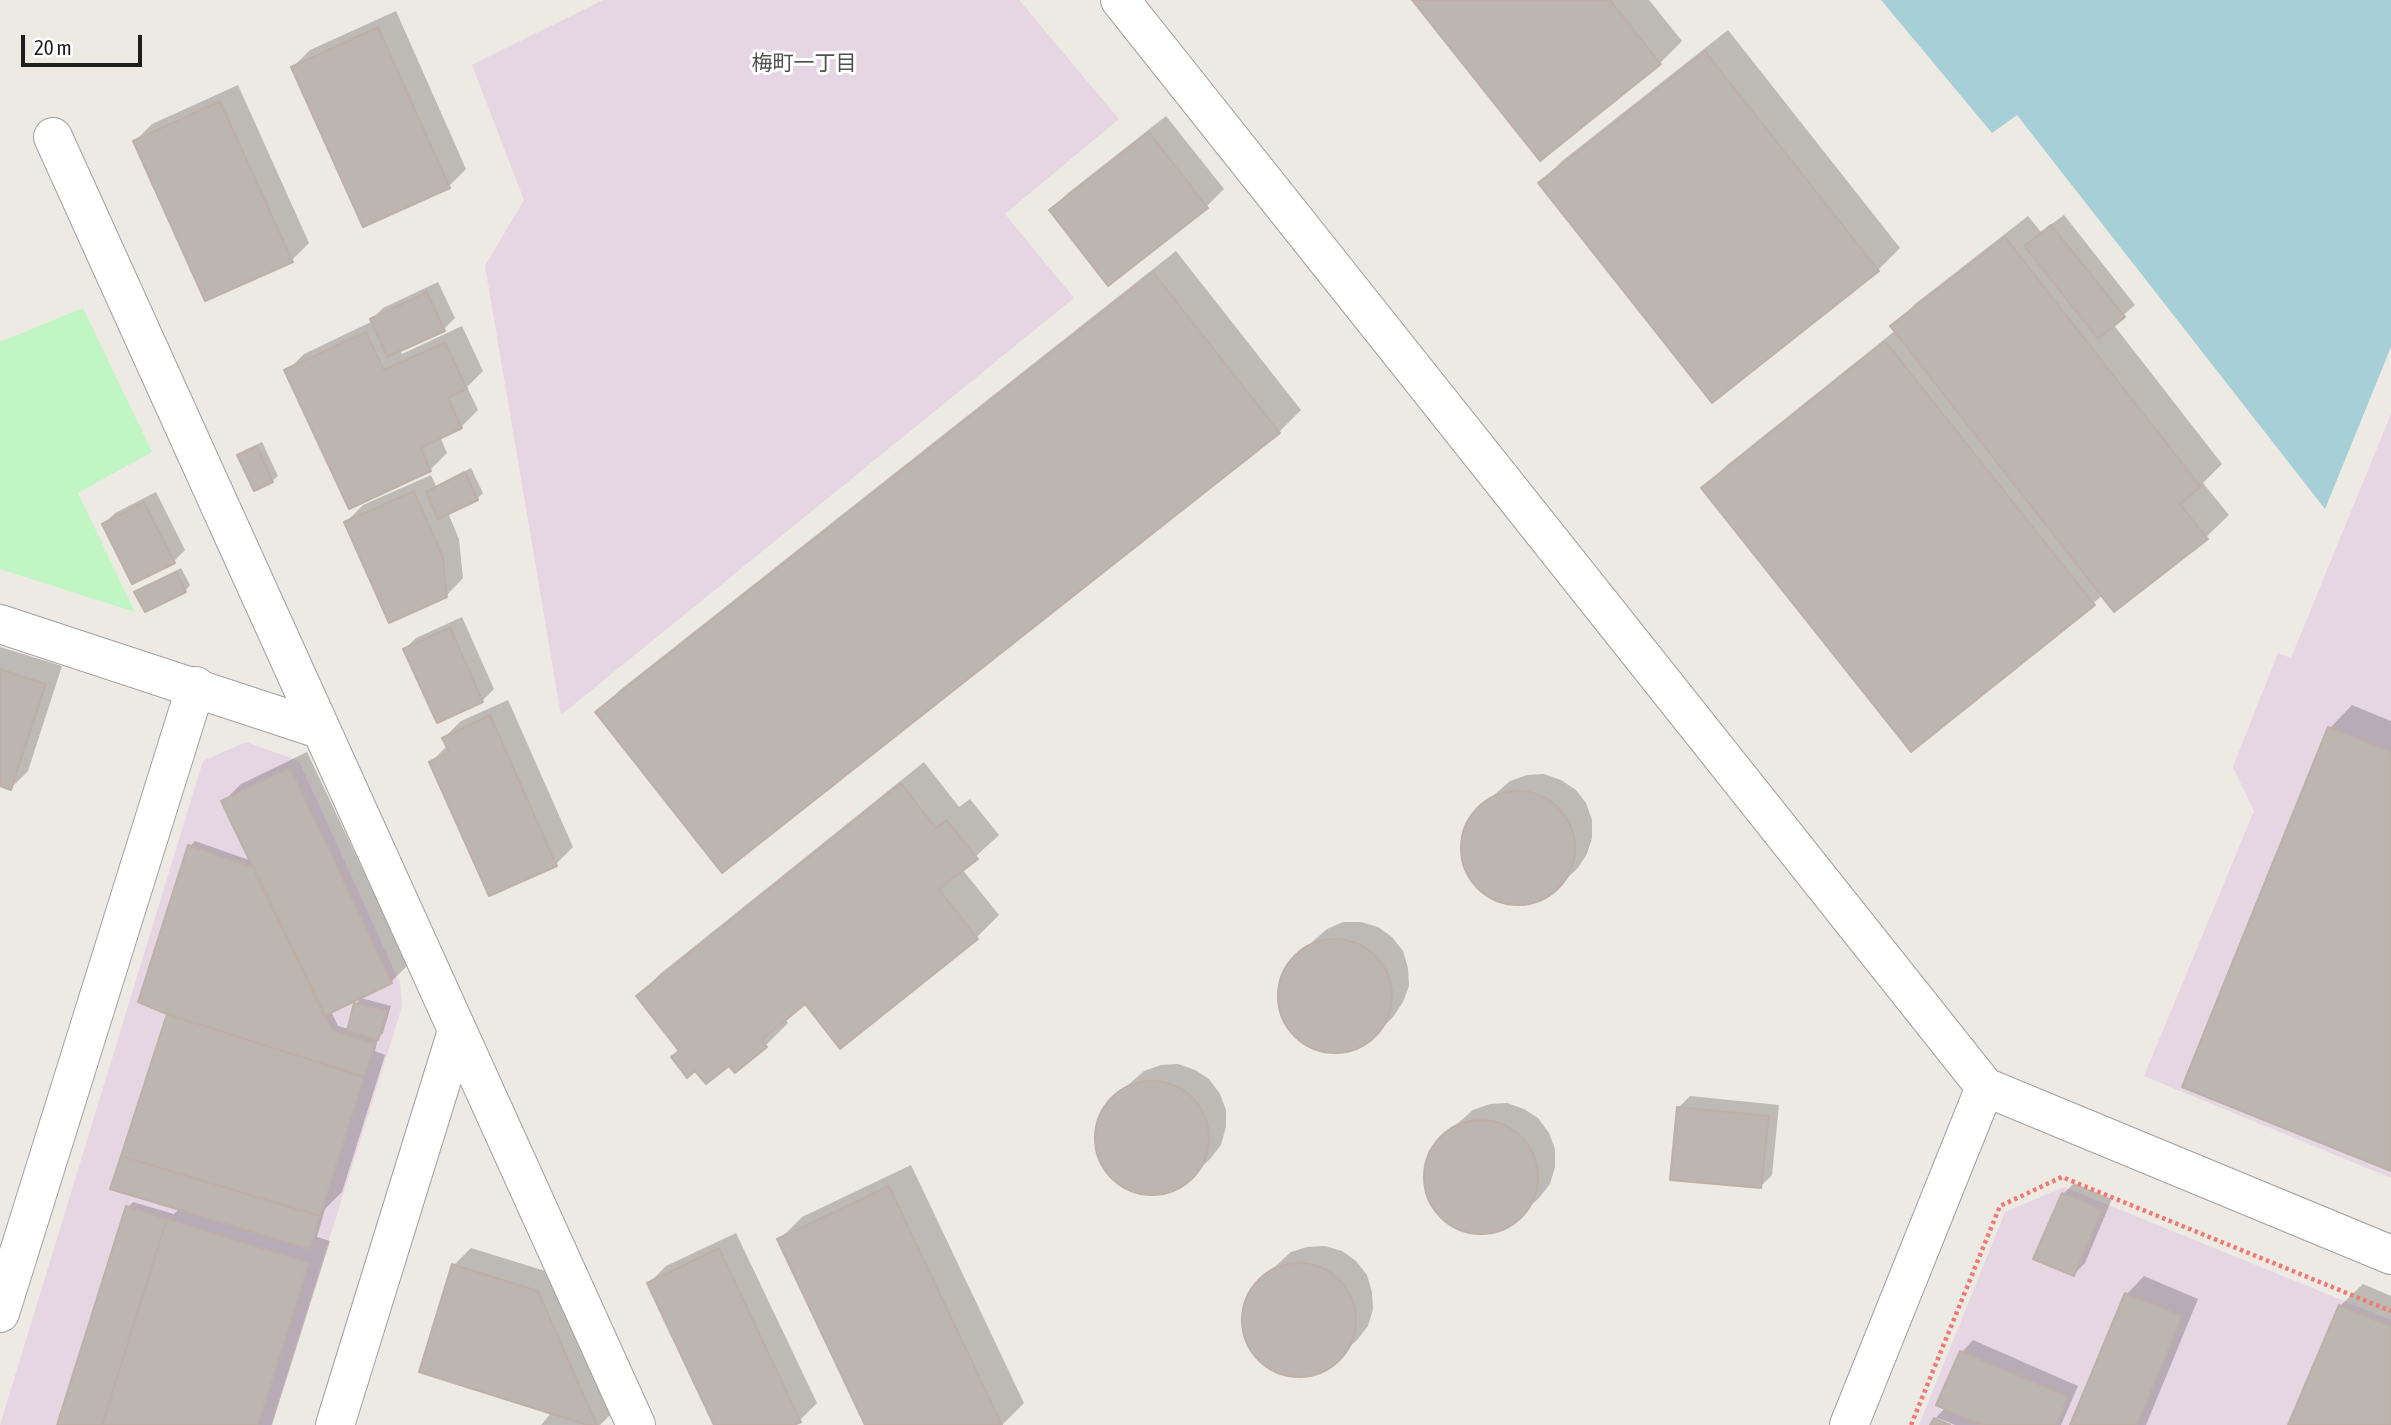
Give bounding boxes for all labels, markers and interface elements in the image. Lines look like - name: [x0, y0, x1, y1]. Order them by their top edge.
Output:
- scale bar: [24, 21, 145, 65]
- text: 20 m: [34, 35, 72, 59]
- district label: 梅町一丁目: [752, 50, 856, 76]

